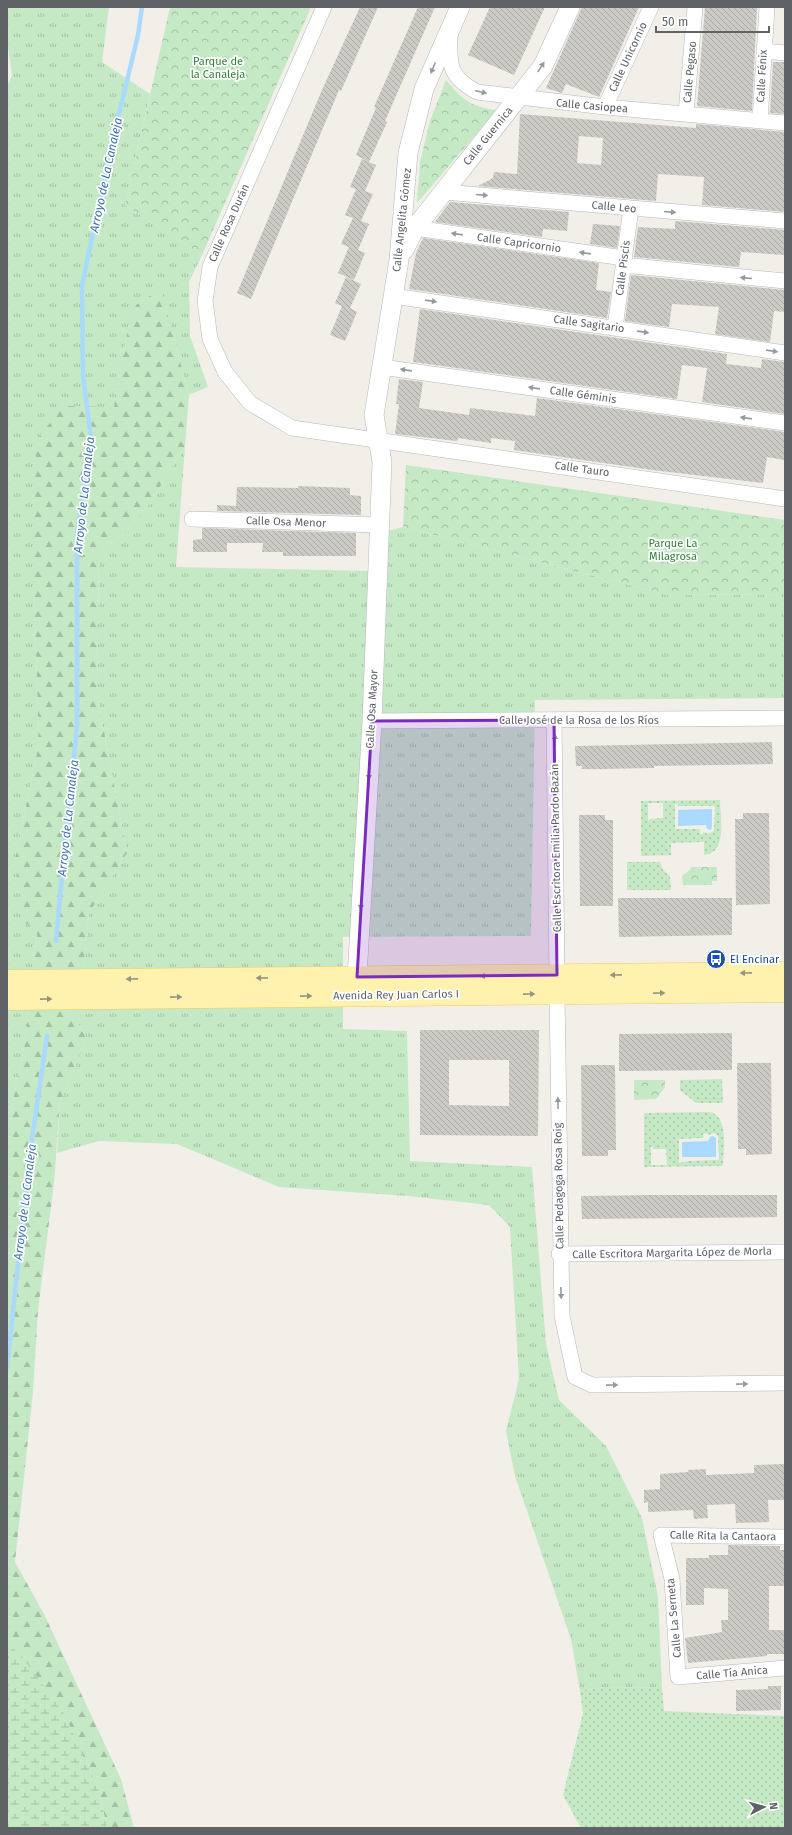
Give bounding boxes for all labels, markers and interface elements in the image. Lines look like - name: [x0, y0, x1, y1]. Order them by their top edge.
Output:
- scale bar: [656, 8, 769, 34]
- text: 50 m: [662, 15, 688, 29]
- street label: Calle Unicornio: [606, 20, 650, 94]
- street label: Calle Pegaso: [681, 40, 699, 104]
- street label: Calle Fénix: [754, 48, 770, 103]
- park label: Parque de la Canaleja: [191, 55, 245, 81]
- one-way arrow: [537, 62, 545, 72]
- one-way arrow: [430, 63, 436, 75]
- one-way arrow: [474, 90, 487, 96]
- street label: Calle Casiopea: [555, 96, 629, 116]
- street label: Calle Guernica: [460, 104, 516, 168]
- water label: Arroyo de La Canaleja: [87, 116, 125, 235]
- street label: Calle Angelita Gómez: [390, 167, 414, 272]
- street label: Calle Rosa Durán: [206, 182, 252, 264]
- one-way arrow: [476, 192, 489, 199]
- street label: Calle Leo: [591, 199, 637, 215]
- one-way arrow: [664, 208, 676, 215]
- one-way arrow: [451, 231, 463, 237]
- street label: Calle Capricornio: [476, 231, 562, 255]
- street label: Calle Piscis: [613, 240, 633, 296]
- one-way arrow: [579, 250, 592, 256]
- one-way arrow: [740, 275, 752, 282]
- one-way arrow: [425, 298, 437, 304]
- street label: Calle Sagitario: [553, 313, 625, 335]
- one-way arrow: [637, 329, 649, 335]
- one-way arrow: [766, 348, 778, 354]
- one-way arrow: [400, 367, 412, 373]
- street label: Calle Géminis: [549, 384, 617, 406]
- one-way arrow: [528, 385, 541, 391]
- one-way arrow: [740, 415, 752, 421]
- water label: Arroyo de La Canaleja: [71, 436, 97, 555]
- street label: Calle Tauro: [554, 459, 610, 479]
- street label: Calle Osa Menor: [246, 514, 327, 530]
- park label: Parque La Milagrosa: [649, 537, 697, 563]
- street label: Calle Osa Mayor: [363, 668, 381, 749]
- street label: Calle José de la Rosa de los Ríos: [499, 714, 659, 727]
- one-way arrow: [551, 734, 558, 746]
- water label: Arroyo de La Canaleja: [55, 759, 81, 878]
- street label: Calle Escritora Emilia Pardo Bazán: [548, 764, 564, 932]
- one-way arrow: [366, 768, 372, 781]
- one-way arrow: [357, 898, 364, 910]
- bus stop icon: El Encinar: [705, 948, 727, 970]
- place label: El Encinar: [730, 953, 780, 966]
- one-way arrow: [740, 970, 752, 977]
- one-way arrow: [609, 972, 622, 978]
- one-way arrow: [479, 973, 492, 979]
- one-way arrow: [255, 975, 268, 981]
- one-way arrow: [125, 976, 138, 982]
- street label: Avenida Rey Juan Carlos I: [333, 987, 459, 1003]
- one-way arrow: [653, 989, 665, 996]
- one-way arrow: [523, 991, 536, 997]
- one-way arrow: [300, 993, 313, 999]
- one-way arrow: [170, 994, 183, 1000]
- one-way arrow: [40, 996, 53, 1002]
- one-way arrow: [555, 1096, 561, 1109]
- street label: Calle Pedagoga Rosa Roig: [551, 1122, 567, 1249]
- water label: Arroyo de La Canaleja: [11, 1143, 39, 1262]
- street label: Calle Escritora Margarita López de Morla: [572, 1245, 772, 1261]
- one-way arrow: [557, 1287, 564, 1299]
- one-way arrow: [736, 1381, 749, 1387]
- one-way arrow: [606, 1382, 619, 1388]
- street label: Calle Rita la Cantaora: [670, 1529, 776, 1543]
- street label: Calle La Serneta: [664, 1578, 684, 1658]
- street label: Calle Tía Anica: [696, 1663, 768, 1683]
- north arrow: [744, 1787, 784, 1827]
- text: N: [767, 1802, 780, 1810]

